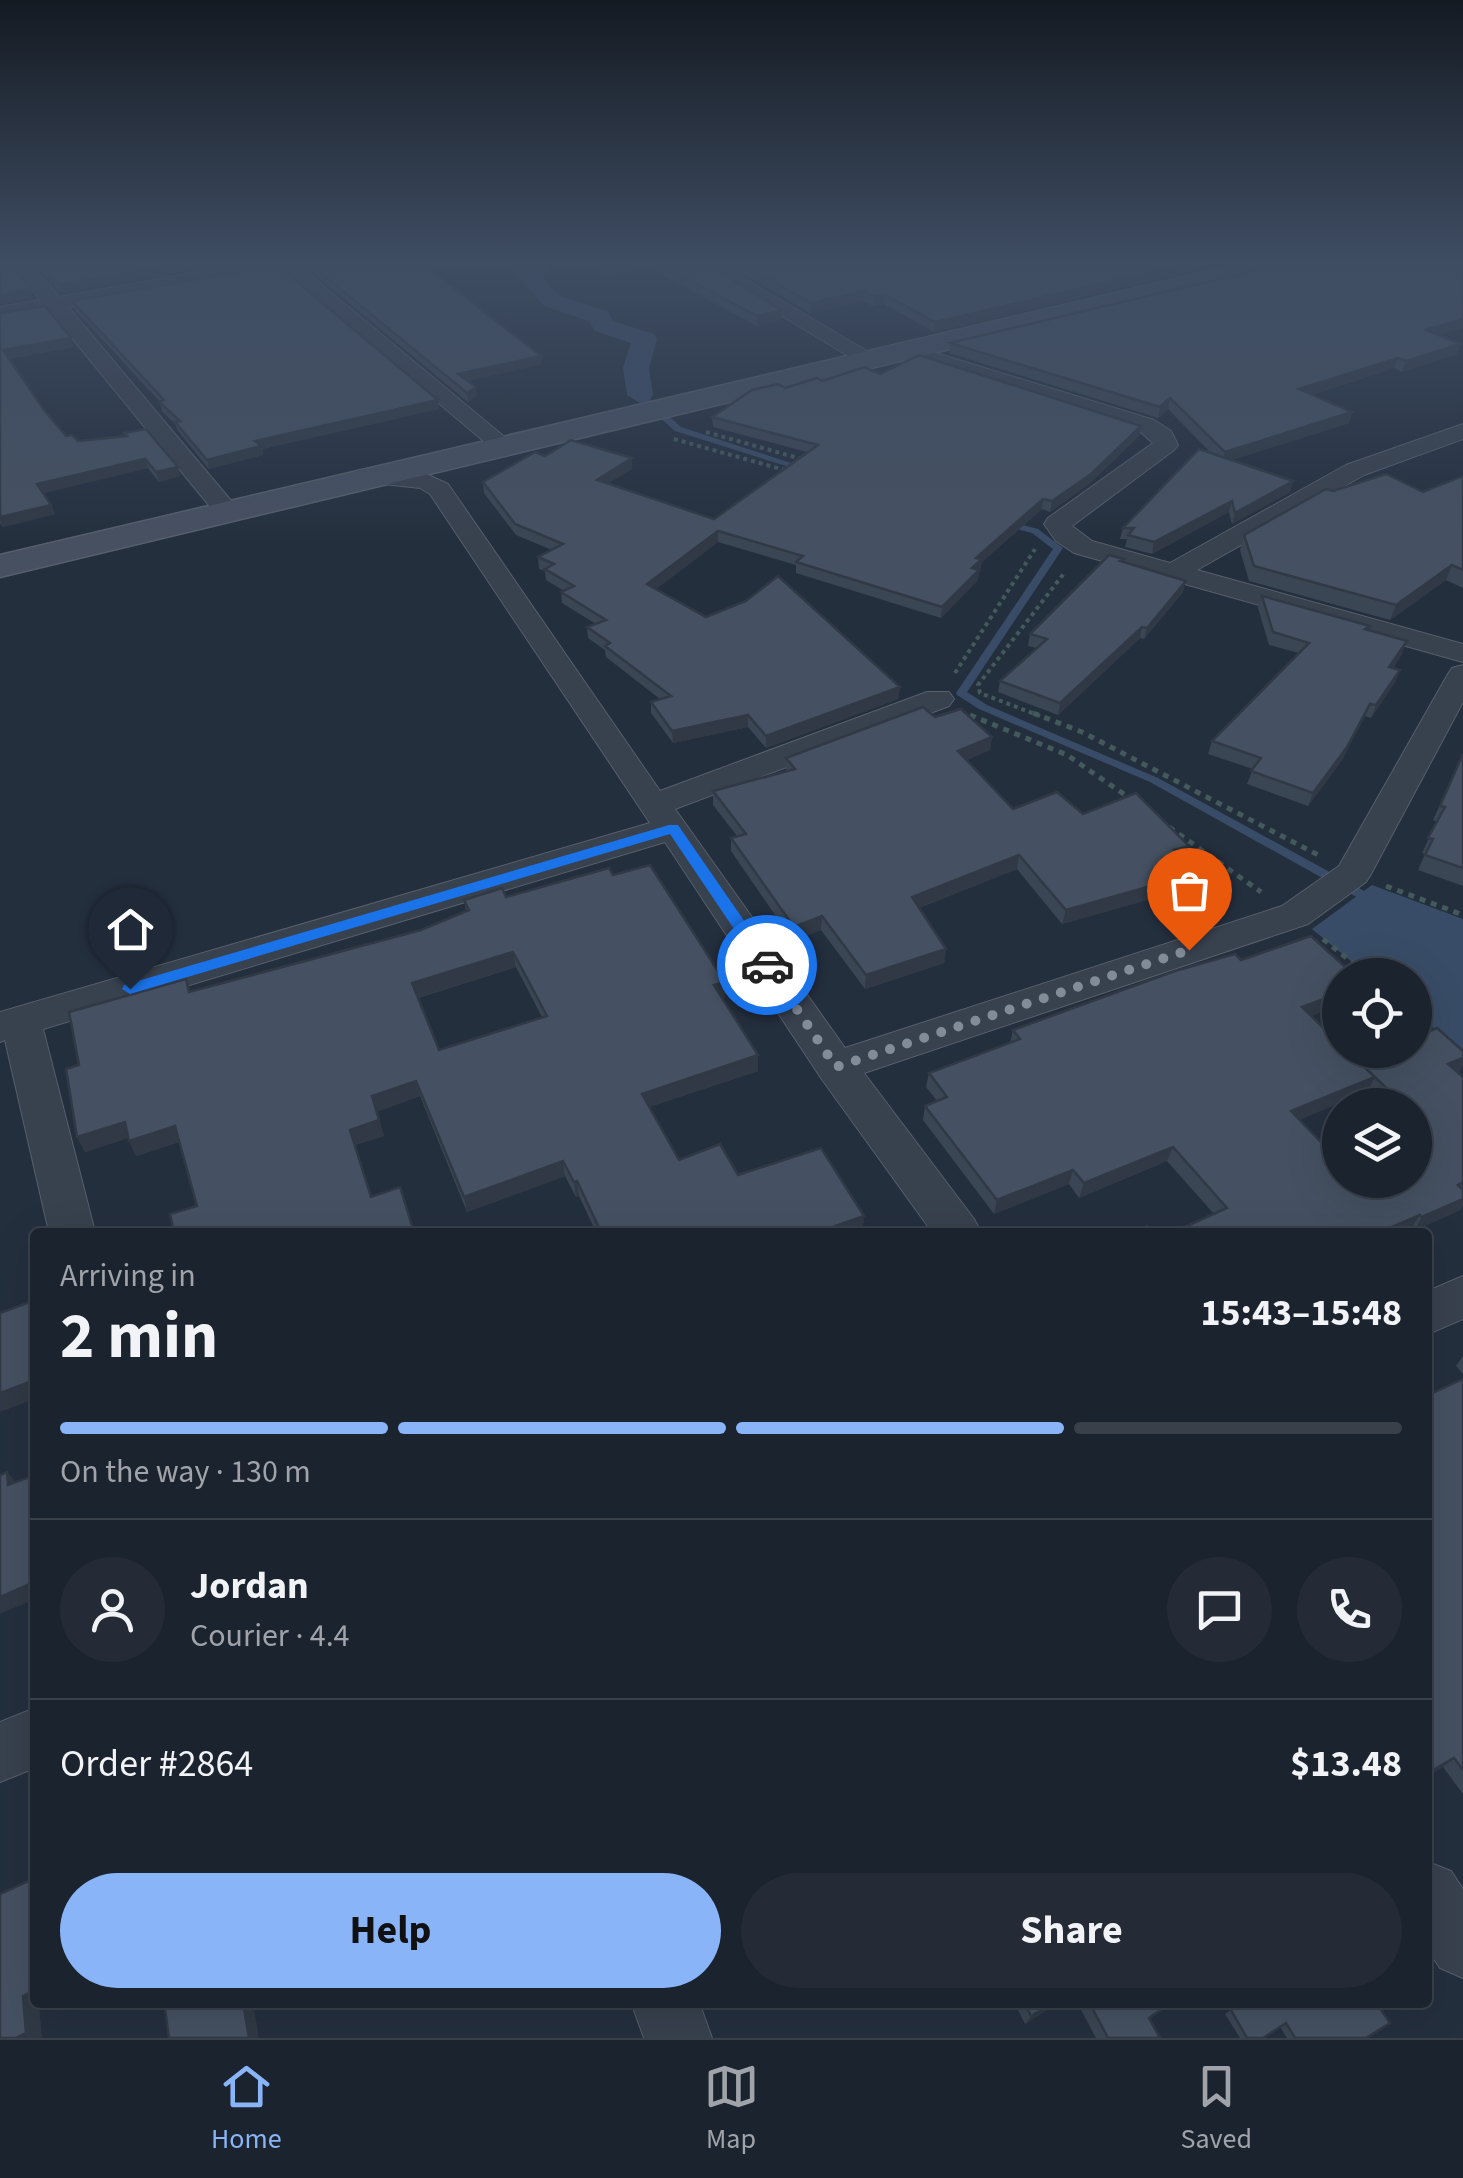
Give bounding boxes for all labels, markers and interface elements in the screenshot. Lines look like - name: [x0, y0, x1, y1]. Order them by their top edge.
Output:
- pin: [1147, 848, 1232, 951]
- icon: bag: [1162, 863, 1217, 918]
- pin: [88, 887, 173, 990]
- icon: home: [103, 902, 158, 957]
- courier: [717, 915, 817, 1015]
- icon: car: [740, 938, 795, 993]
- map controls: [1322, 958, 1432, 1198]
- button: locate: [1322, 958, 1432, 1068]
- button: layers: [1322, 1088, 1432, 1198]
- text: Arriving in: [60, 1253, 196, 1299]
- text: 15:43–15:48: [1200, 1286, 1402, 1340]
- text: 2 min: [60, 1290, 218, 1383]
- text: On the way · 130 m: [60, 1449, 311, 1495]
- button: person: [60, 1557, 165, 1662]
- button: chat: [1167, 1557, 1272, 1662]
- button: phone: [1297, 1557, 1402, 1662]
- text: Jordan: [190, 1559, 309, 1613]
- text: Courier · 4.4: [190, 1613, 350, 1659]
- text: Order #2864: [60, 1737, 253, 1791]
- text: $13.48: [1290, 1737, 1402, 1791]
- button: Help: [60, 1873, 721, 1988]
- button: Share: [741, 1873, 1402, 1988]
- tab: Home: [211, 2059, 282, 2159]
- tab: Map: [704, 2059, 759, 2159]
- tab: Saved: [1181, 2059, 1252, 2159]

